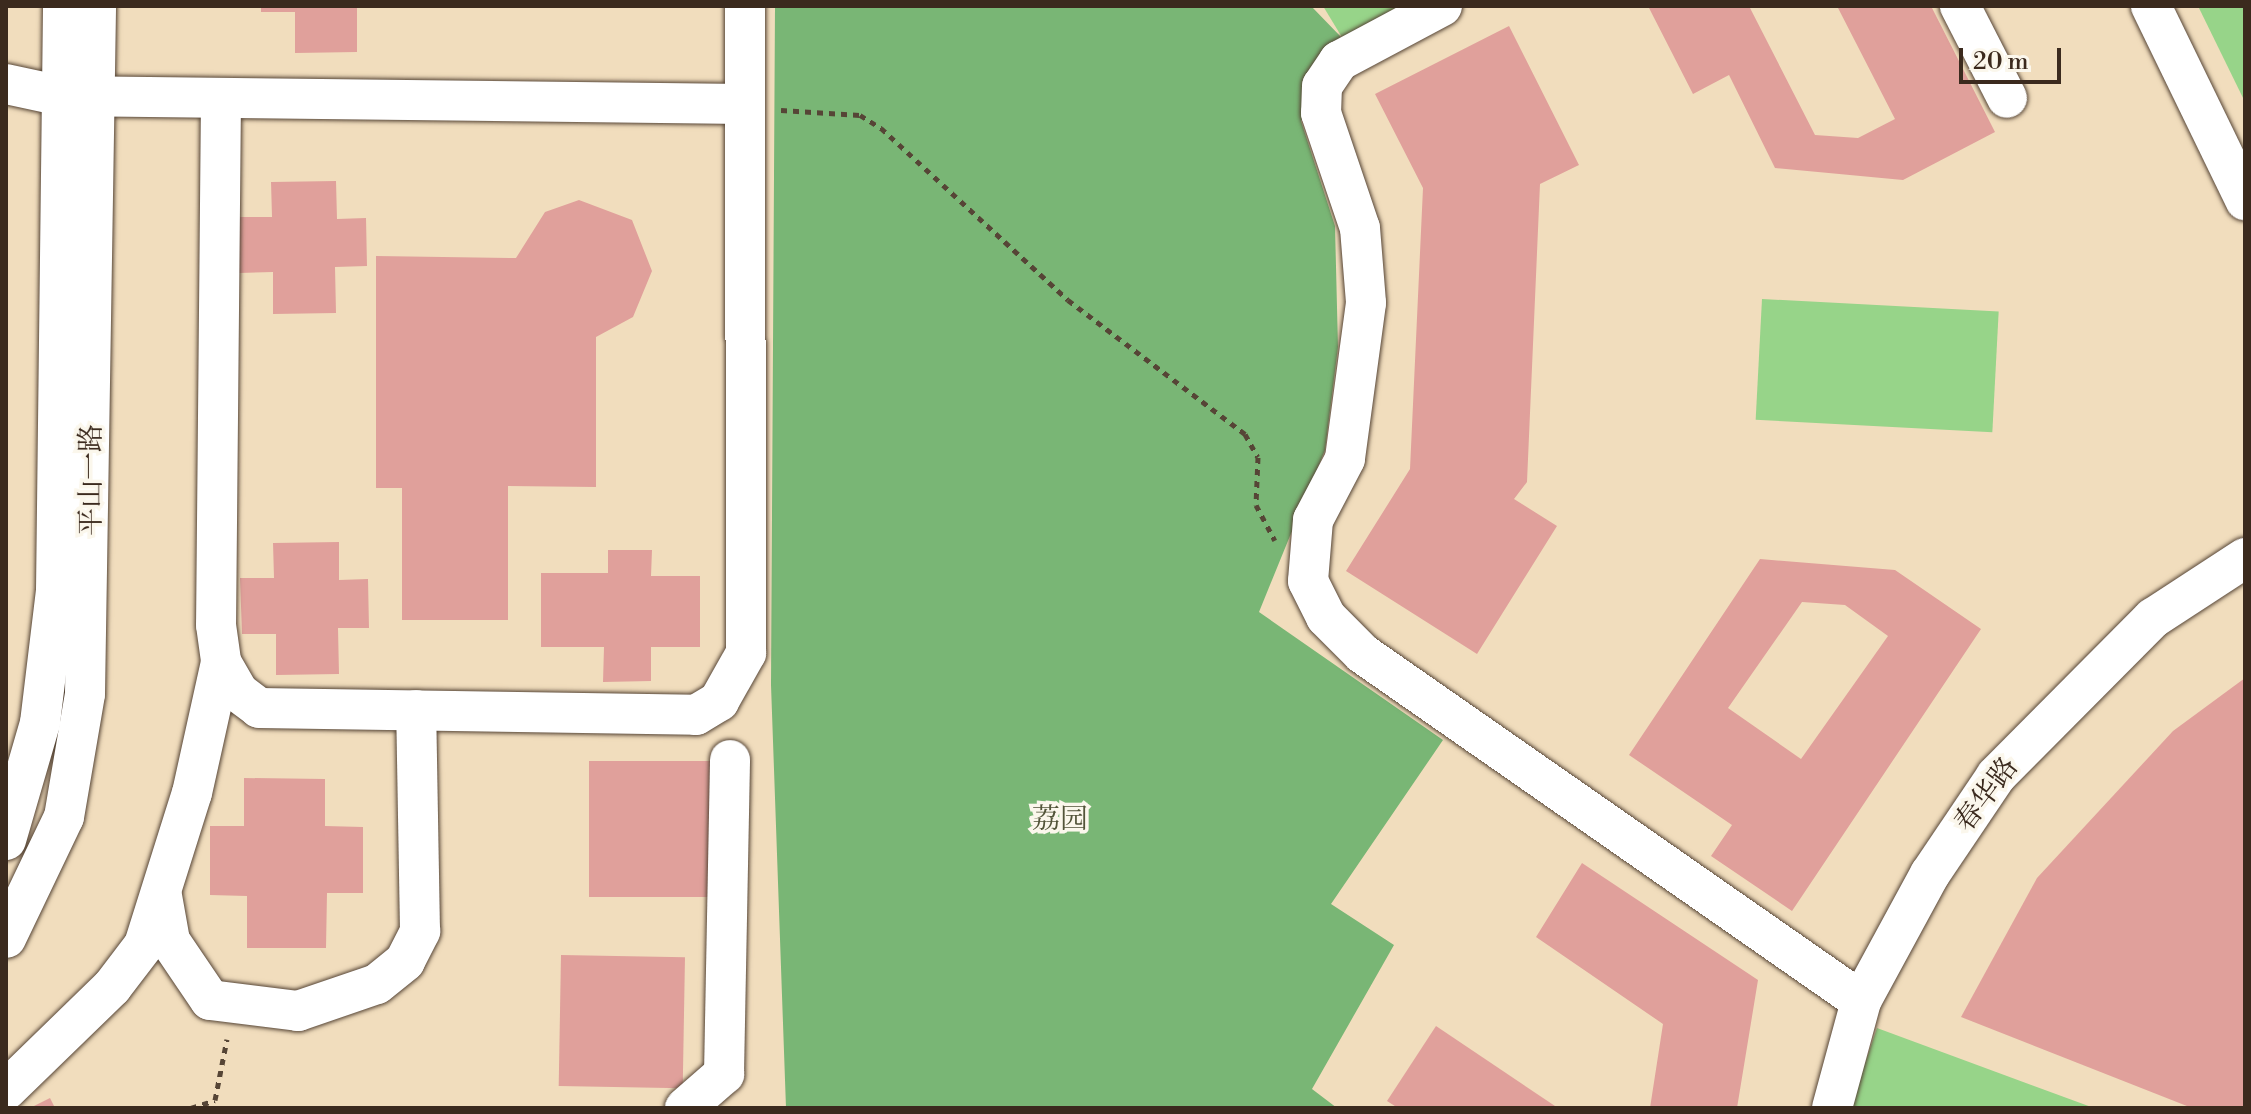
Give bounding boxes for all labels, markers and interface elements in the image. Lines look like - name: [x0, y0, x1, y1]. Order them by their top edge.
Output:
- scale bar: [1963, 32, 2065, 82]
- text: 20 m: [1973, 47, 2029, 77]
- street label: 平山一路: [75, 424, 109, 536]
- street label: 春华路: [1948, 751, 2026, 839]
- park label: 荔园: [1032, 803, 1088, 837]

